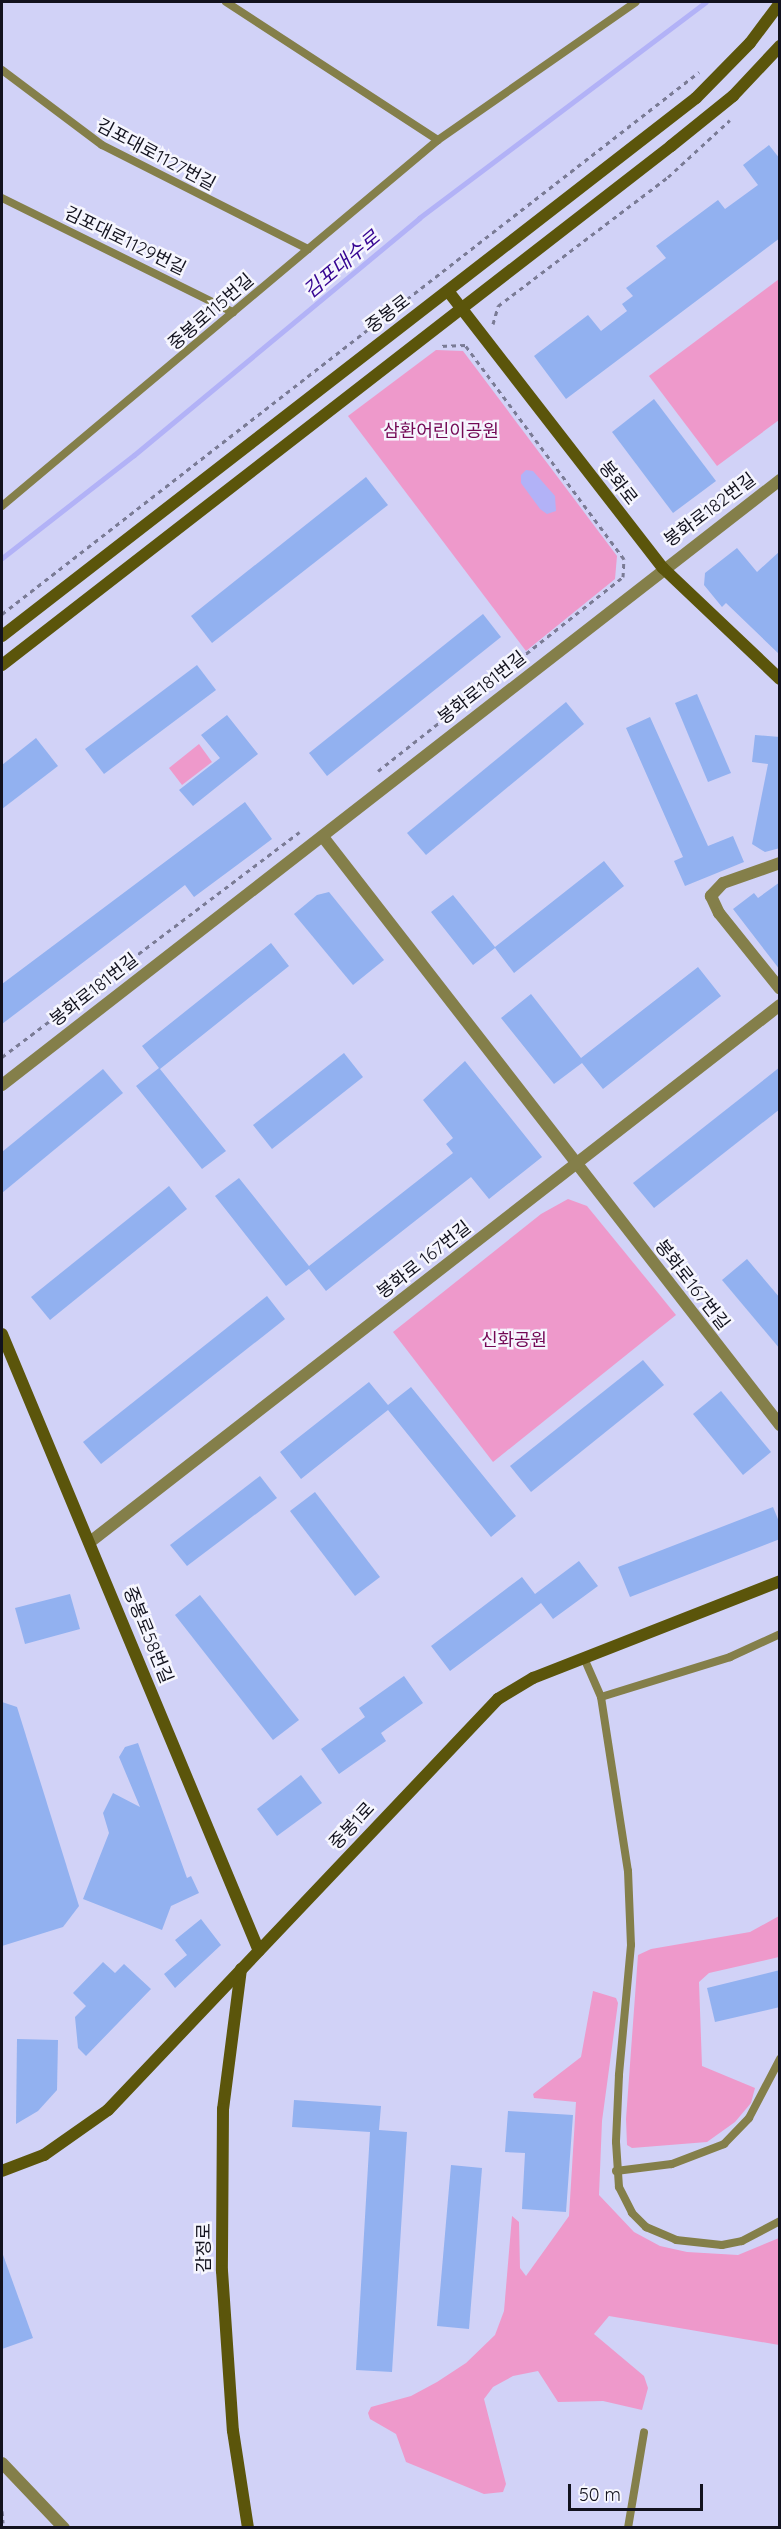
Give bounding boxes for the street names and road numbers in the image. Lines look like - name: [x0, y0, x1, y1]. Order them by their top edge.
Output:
- street label: 김포대로1127번길: [93, 115, 219, 195]
- street label: 김포대로1129번길: [61, 202, 189, 280]
- street label: 중봉로115번길: [164, 269, 258, 355]
- street label: 중봉로: [362, 290, 414, 338]
- street label: 봉화로: [594, 457, 642, 509]
- street label: 봉화로182번길: [660, 469, 760, 551]
- street label: 봉화로181번길: [434, 647, 530, 729]
- street label: 봉화로181번길: [46, 949, 142, 1031]
- street label: 봉화로 167번길: [373, 1217, 475, 1303]
- street label: 봉화로167번길: [650, 1236, 734, 1334]
- street label: 중봉로58번길: [119, 1584, 177, 1686]
- street label: 중봉1로: [325, 1798, 379, 1854]
- street label: 감정로: [193, 2223, 215, 2273]

